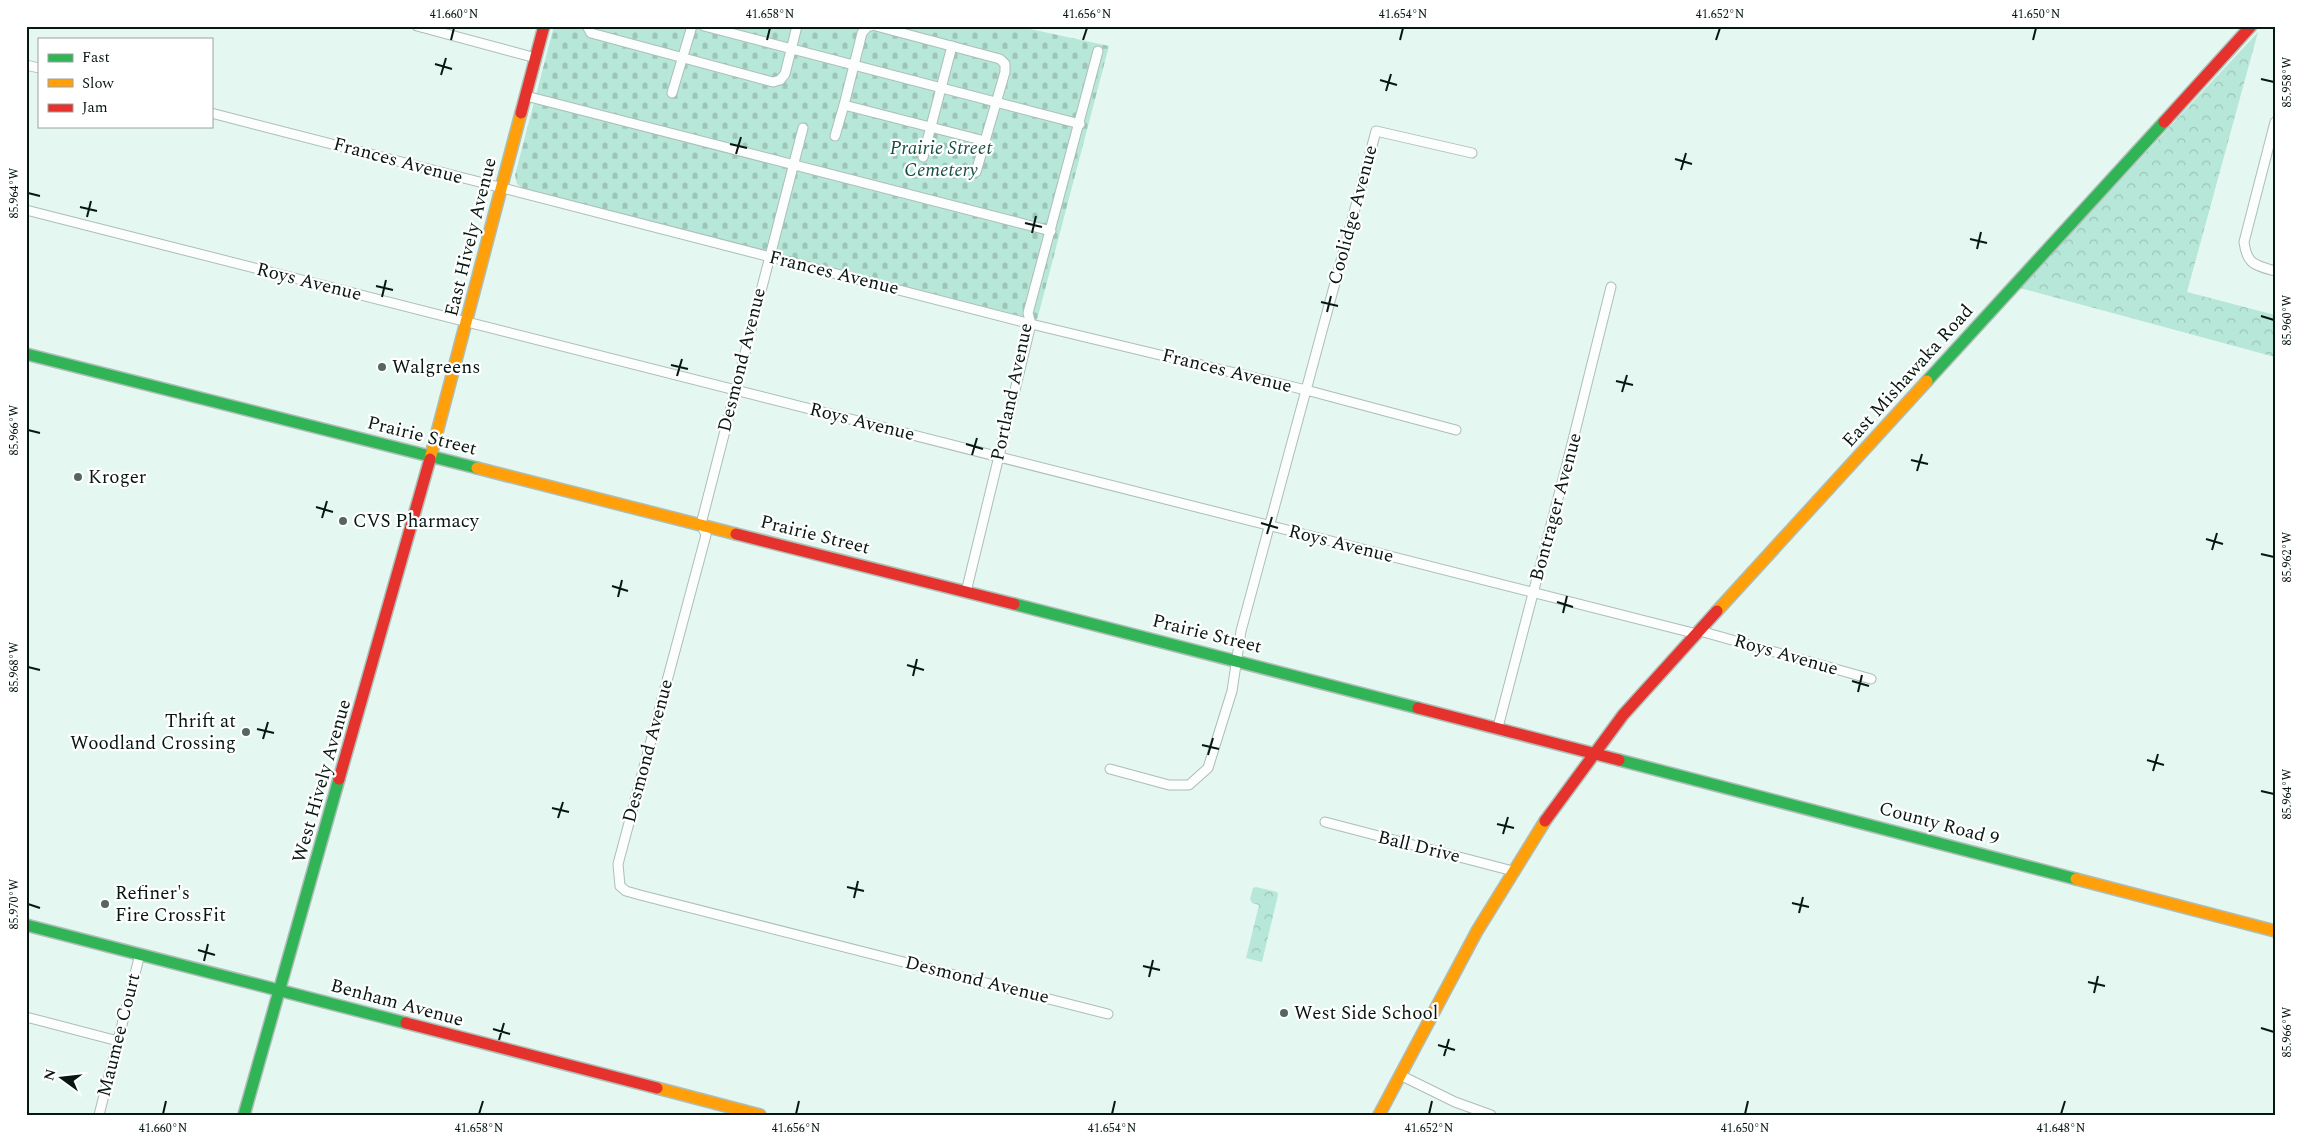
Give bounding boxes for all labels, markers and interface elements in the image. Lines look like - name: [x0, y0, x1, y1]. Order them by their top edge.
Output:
- text: 41.660°N: [430, 5, 478, 24]
- text: 41.658°N: [746, 5, 794, 24]
- text: 41.656°N: [1063, 5, 1111, 24]
- text: 41.654°N: [1379, 5, 1427, 24]
- text: 41.652°N: [1696, 5, 1744, 24]
- text: 41.650°N: [2012, 5, 2060, 24]
- legend: [38, 38, 212, 128]
- text: Fast: [82, 46, 110, 69]
- text: 85.958°W: [2278, 56, 2297, 107]
- text: Slow: [82, 72, 114, 95]
- text: Jam: [82, 96, 108, 119]
- street label: Frances Avenue: [330, 130, 466, 192]
- park label: Prairie Street Cemetery: [890, 134, 993, 185]
- street label: Coolidge Avenue: [1320, 142, 1386, 288]
- street label: East Hively Avenue: [437, 154, 505, 320]
- text: 85.964°W: [5, 167, 24, 218]
- street label: Frances Avenue: [766, 243, 902, 303]
- street label: Roys Avenue: [253, 255, 365, 309]
- street label: Desmond Avenue: [710, 285, 774, 435]
- text: 85.960°W: [2278, 294, 2297, 345]
- street label: East Mishawaka Road: [1835, 298, 1981, 454]
- street label: Portland Avenue: [983, 320, 1041, 464]
- street label: Frances Avenue: [1159, 341, 1295, 401]
- place label: Walgreens: [392, 353, 480, 382]
- marker: Walgreens: [376, 361, 388, 373]
- street label: Roys Avenue: [806, 395, 918, 449]
- text: 85.966°W: [5, 404, 24, 455]
- street label: Prairie Street: [364, 408, 480, 464]
- street label: Bontrager Avenue: [1522, 430, 1590, 584]
- place label: Kroger: [88, 463, 147, 492]
- marker: Kroger: [72, 471, 84, 483]
- place label: CVS Pharmacy: [353, 507, 480, 536]
- street label: Prairie Street: [757, 507, 873, 563]
- marker: CVS Pharmacy: [337, 515, 349, 527]
- street label: Roys Avenue: [1285, 517, 1397, 571]
- text: 85.962°W: [2278, 531, 2297, 582]
- street label: Prairie Street: [1149, 606, 1265, 662]
- street label: Roys Avenue: [1730, 626, 1842, 684]
- text: 85.968°W: [5, 641, 24, 692]
- street label: Desmond Avenue: [615, 676, 681, 826]
- street label: West Hively Avenue: [285, 696, 359, 866]
- place label: Thrift at Woodland Crossing: [70, 707, 236, 758]
- marker: Thrift at Woodland Crossing: [240, 726, 252, 738]
- text: 85.964°W: [2278, 768, 2297, 819]
- street label: County Road 9: [1876, 794, 2002, 854]
- street label: Ball Drive: [1375, 823, 1463, 871]
- text: 85.970°W: [5, 878, 24, 929]
- place label: Refiner's Fire CrossFit: [115, 879, 226, 930]
- marker: Refiner's Fire CrossFit: [99, 898, 111, 910]
- street label: Desmond Avenue: [902, 948, 1052, 1012]
- street label: Maumee Court: [90, 970, 148, 1100]
- street label: Benham Avenue: [327, 971, 467, 1035]
- place label: West Side School: [1294, 999, 1438, 1028]
- text: 85.966°W: [2278, 1006, 2297, 1057]
- marker: West Side School: [1278, 1007, 1290, 1019]
- north arrow: [38, 1054, 88, 1104]
- text: N: [38, 1067, 62, 1083]
- text: 41.660°N: [139, 1119, 187, 1138]
- text: 41.658°N: [455, 1119, 503, 1138]
- text: 41.656°N: [772, 1119, 820, 1138]
- text: 41.654°N: [1088, 1119, 1136, 1138]
- text: 41.652°N: [1405, 1119, 1453, 1138]
- text: 41.650°N: [1721, 1119, 1769, 1138]
- text: 41.648°N: [2037, 1119, 2085, 1138]

